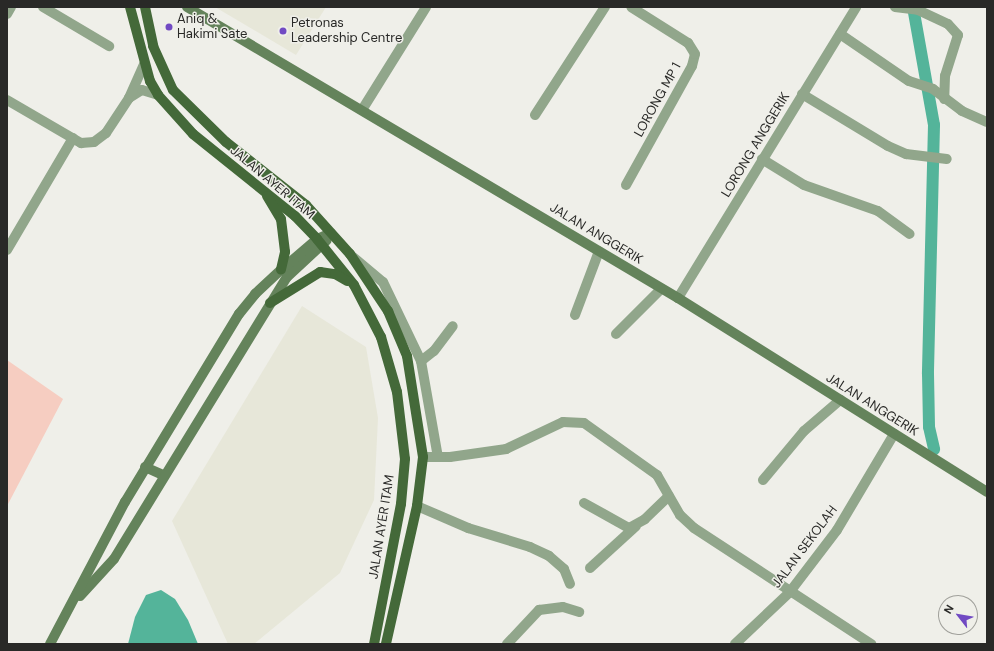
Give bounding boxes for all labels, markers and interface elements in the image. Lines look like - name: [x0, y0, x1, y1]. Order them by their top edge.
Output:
- place label: Aniq & Hakimi Sate: [177, 12, 247, 43]
- place label: Petronas Leadership Centre: [291, 16, 402, 47]
- marker: Aniq & Hakimi Sate: [164, 22, 174, 32]
- marker: Petronas Leadership Centre: [278, 26, 288, 36]
- street label: LORONG MP 1: [631, 60, 685, 140]
- street label: LORONG ANGGERIK: [719, 90, 793, 200]
- street label: JALAN AYER ITAM: [227, 143, 317, 223]
- street label: JALAN ANGGERIK: [547, 200, 645, 268]
- street label: JALAN ANGGERIK: [823, 370, 921, 440]
- street label: JALAN AYER ITAM: [366, 474, 398, 580]
- street label: JALAN SEKOLAH: [769, 503, 841, 591]
- north arrow: [938, 595, 978, 635]
- text: N: [941, 602, 957, 616]

